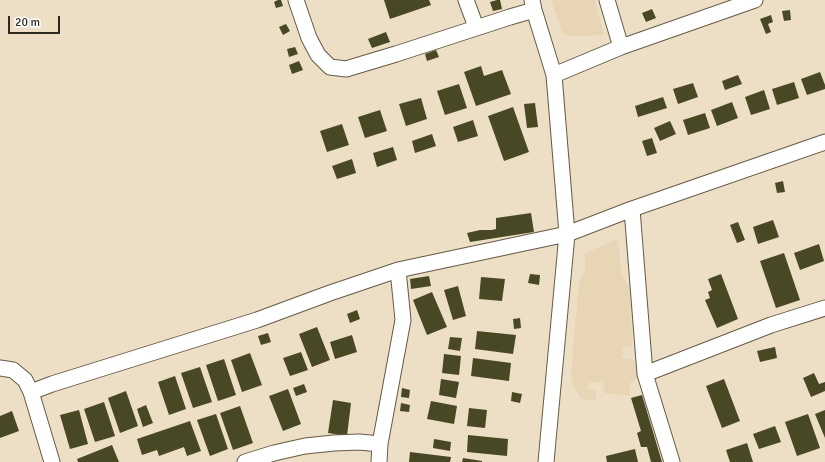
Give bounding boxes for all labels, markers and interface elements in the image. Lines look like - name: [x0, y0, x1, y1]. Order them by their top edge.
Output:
- scale bar: [10, 8, 62, 34]
- text: 20 m: [15, 15, 40, 30]

